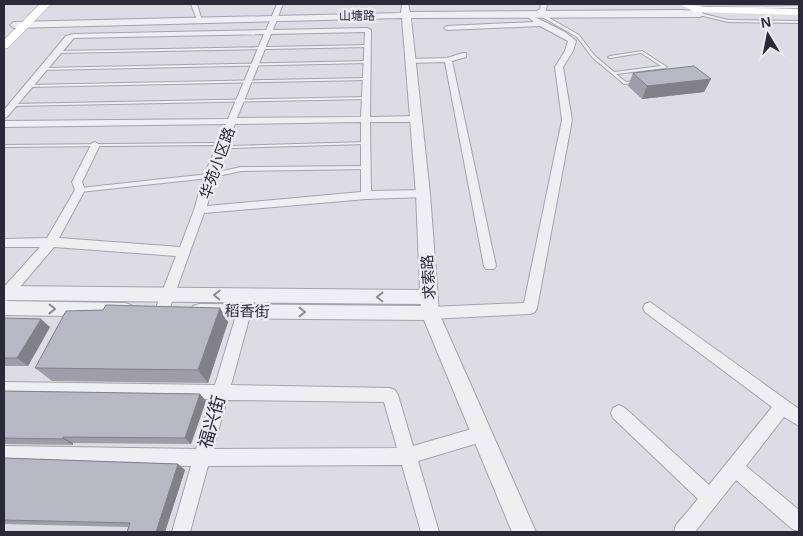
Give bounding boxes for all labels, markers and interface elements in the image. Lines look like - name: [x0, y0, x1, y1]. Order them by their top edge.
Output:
- street label: 山塘路: [339, 9, 375, 23]
- north arrow: [743, 10, 793, 60]
- text: N: [759, 13, 772, 31]
- street label: 华苑小区路: [196, 125, 238, 201]
- street label: 求索路: [418, 254, 438, 300]
- one-way arrow: [213, 290, 221, 300]
- one-way arrow: [376, 292, 384, 302]
- street label: 稻香街: [224, 302, 270, 320]
- one-way arrow: [49, 304, 57, 314]
- one-way arrow: [299, 307, 307, 317]
- street label: 福兴街: [195, 393, 229, 451]

